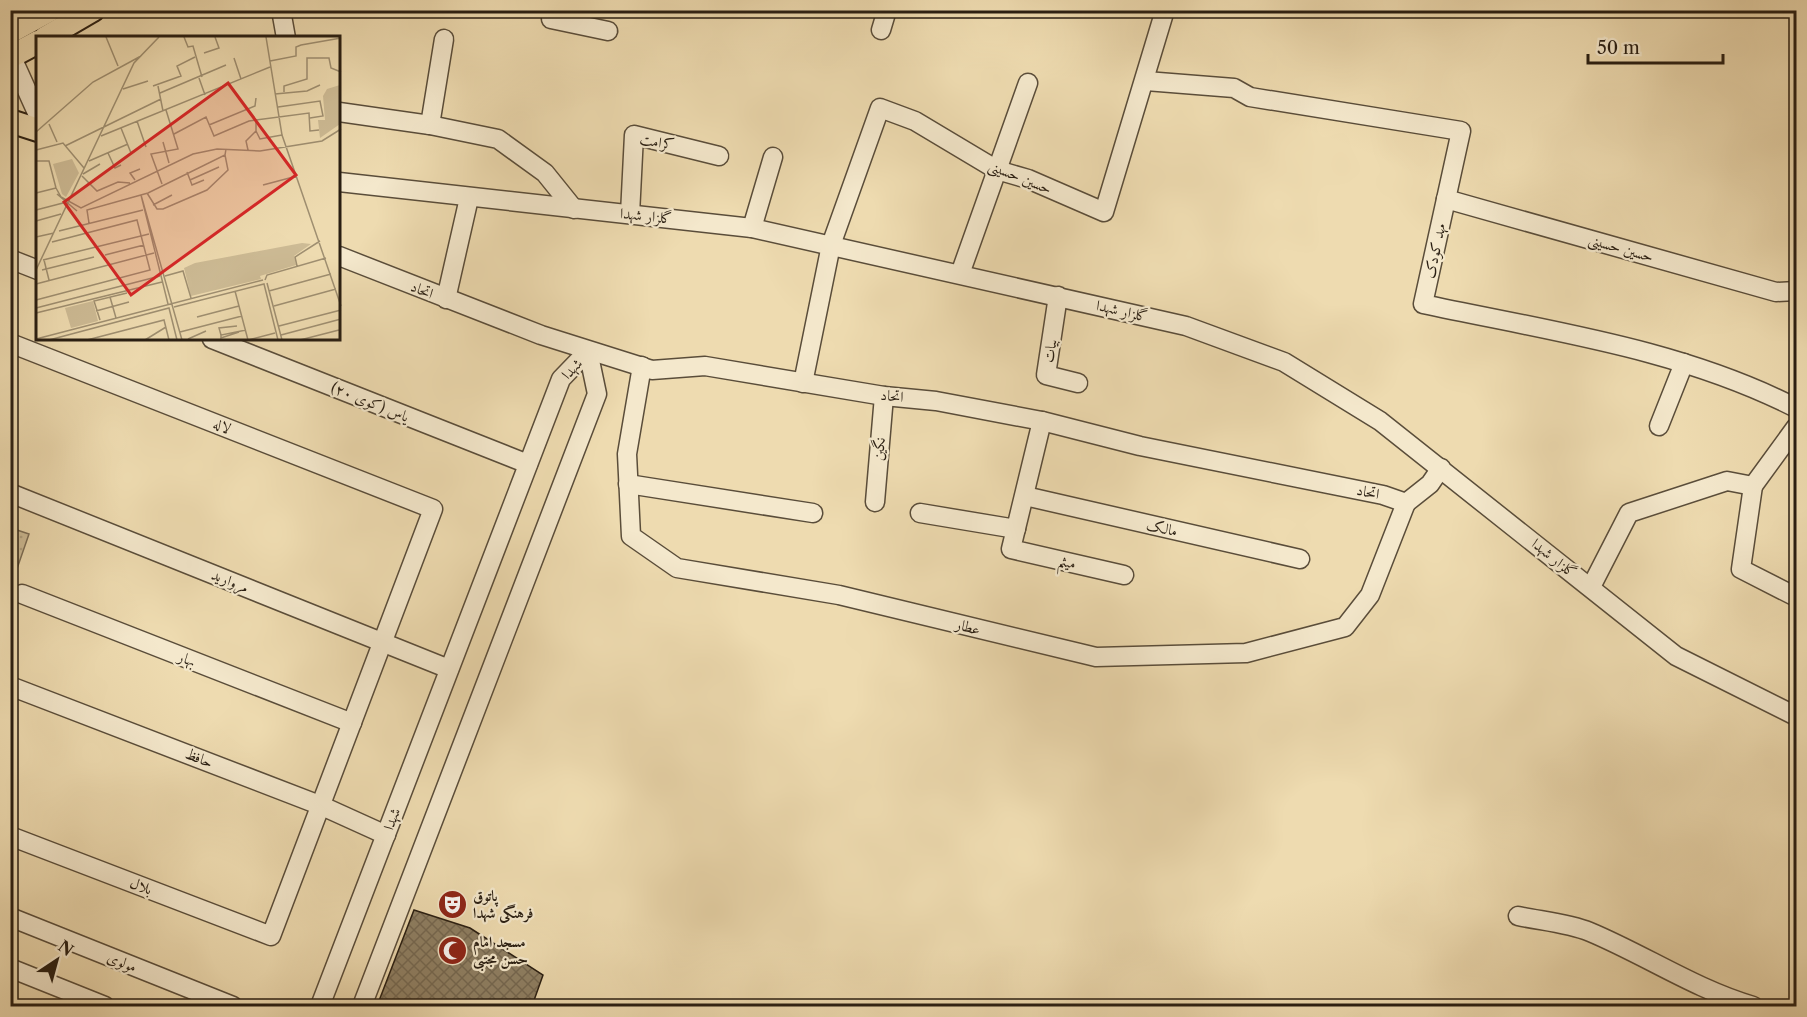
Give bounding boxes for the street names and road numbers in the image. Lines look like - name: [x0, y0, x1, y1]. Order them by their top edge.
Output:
- street label: کرامت: [638, 129, 676, 154]
- street label: حسین حسینی: [985, 155, 1055, 200]
- street label: گلزار شهدا: [619, 203, 673, 229]
- street label: مهد کودک: [1419, 221, 1451, 280]
- street label: حسین حسینی: [1586, 229, 1656, 268]
- street label: اتحاد: [408, 276, 436, 303]
- street label: گلزار شهدا: [1094, 295, 1150, 327]
- street label: بیات: [1038, 338, 1061, 364]
- street label: شهدا: [557, 354, 587, 384]
- street label: یاس (کوی ۲۰): [328, 377, 413, 426]
- street label: اتحاد: [880, 385, 905, 406]
- street label: لاله: [210, 413, 234, 438]
- street label: نگین: [868, 436, 889, 461]
- street label: اتحاد: [1355, 480, 1381, 503]
- street label: مالک: [1145, 515, 1180, 540]
- street label: گلزار شهدا: [1527, 534, 1581, 582]
- street label: میثم: [1055, 550, 1078, 579]
- street label: مروارید: [208, 565, 252, 598]
- street label: عطار: [952, 614, 983, 639]
- street label: بهار: [173, 646, 199, 671]
- street label: حافظ: [183, 744, 216, 771]
- street label: شهدا: [379, 805, 405, 833]
- street label: بلال: [127, 873, 155, 898]
- street label: مولوی: [105, 947, 140, 976]

